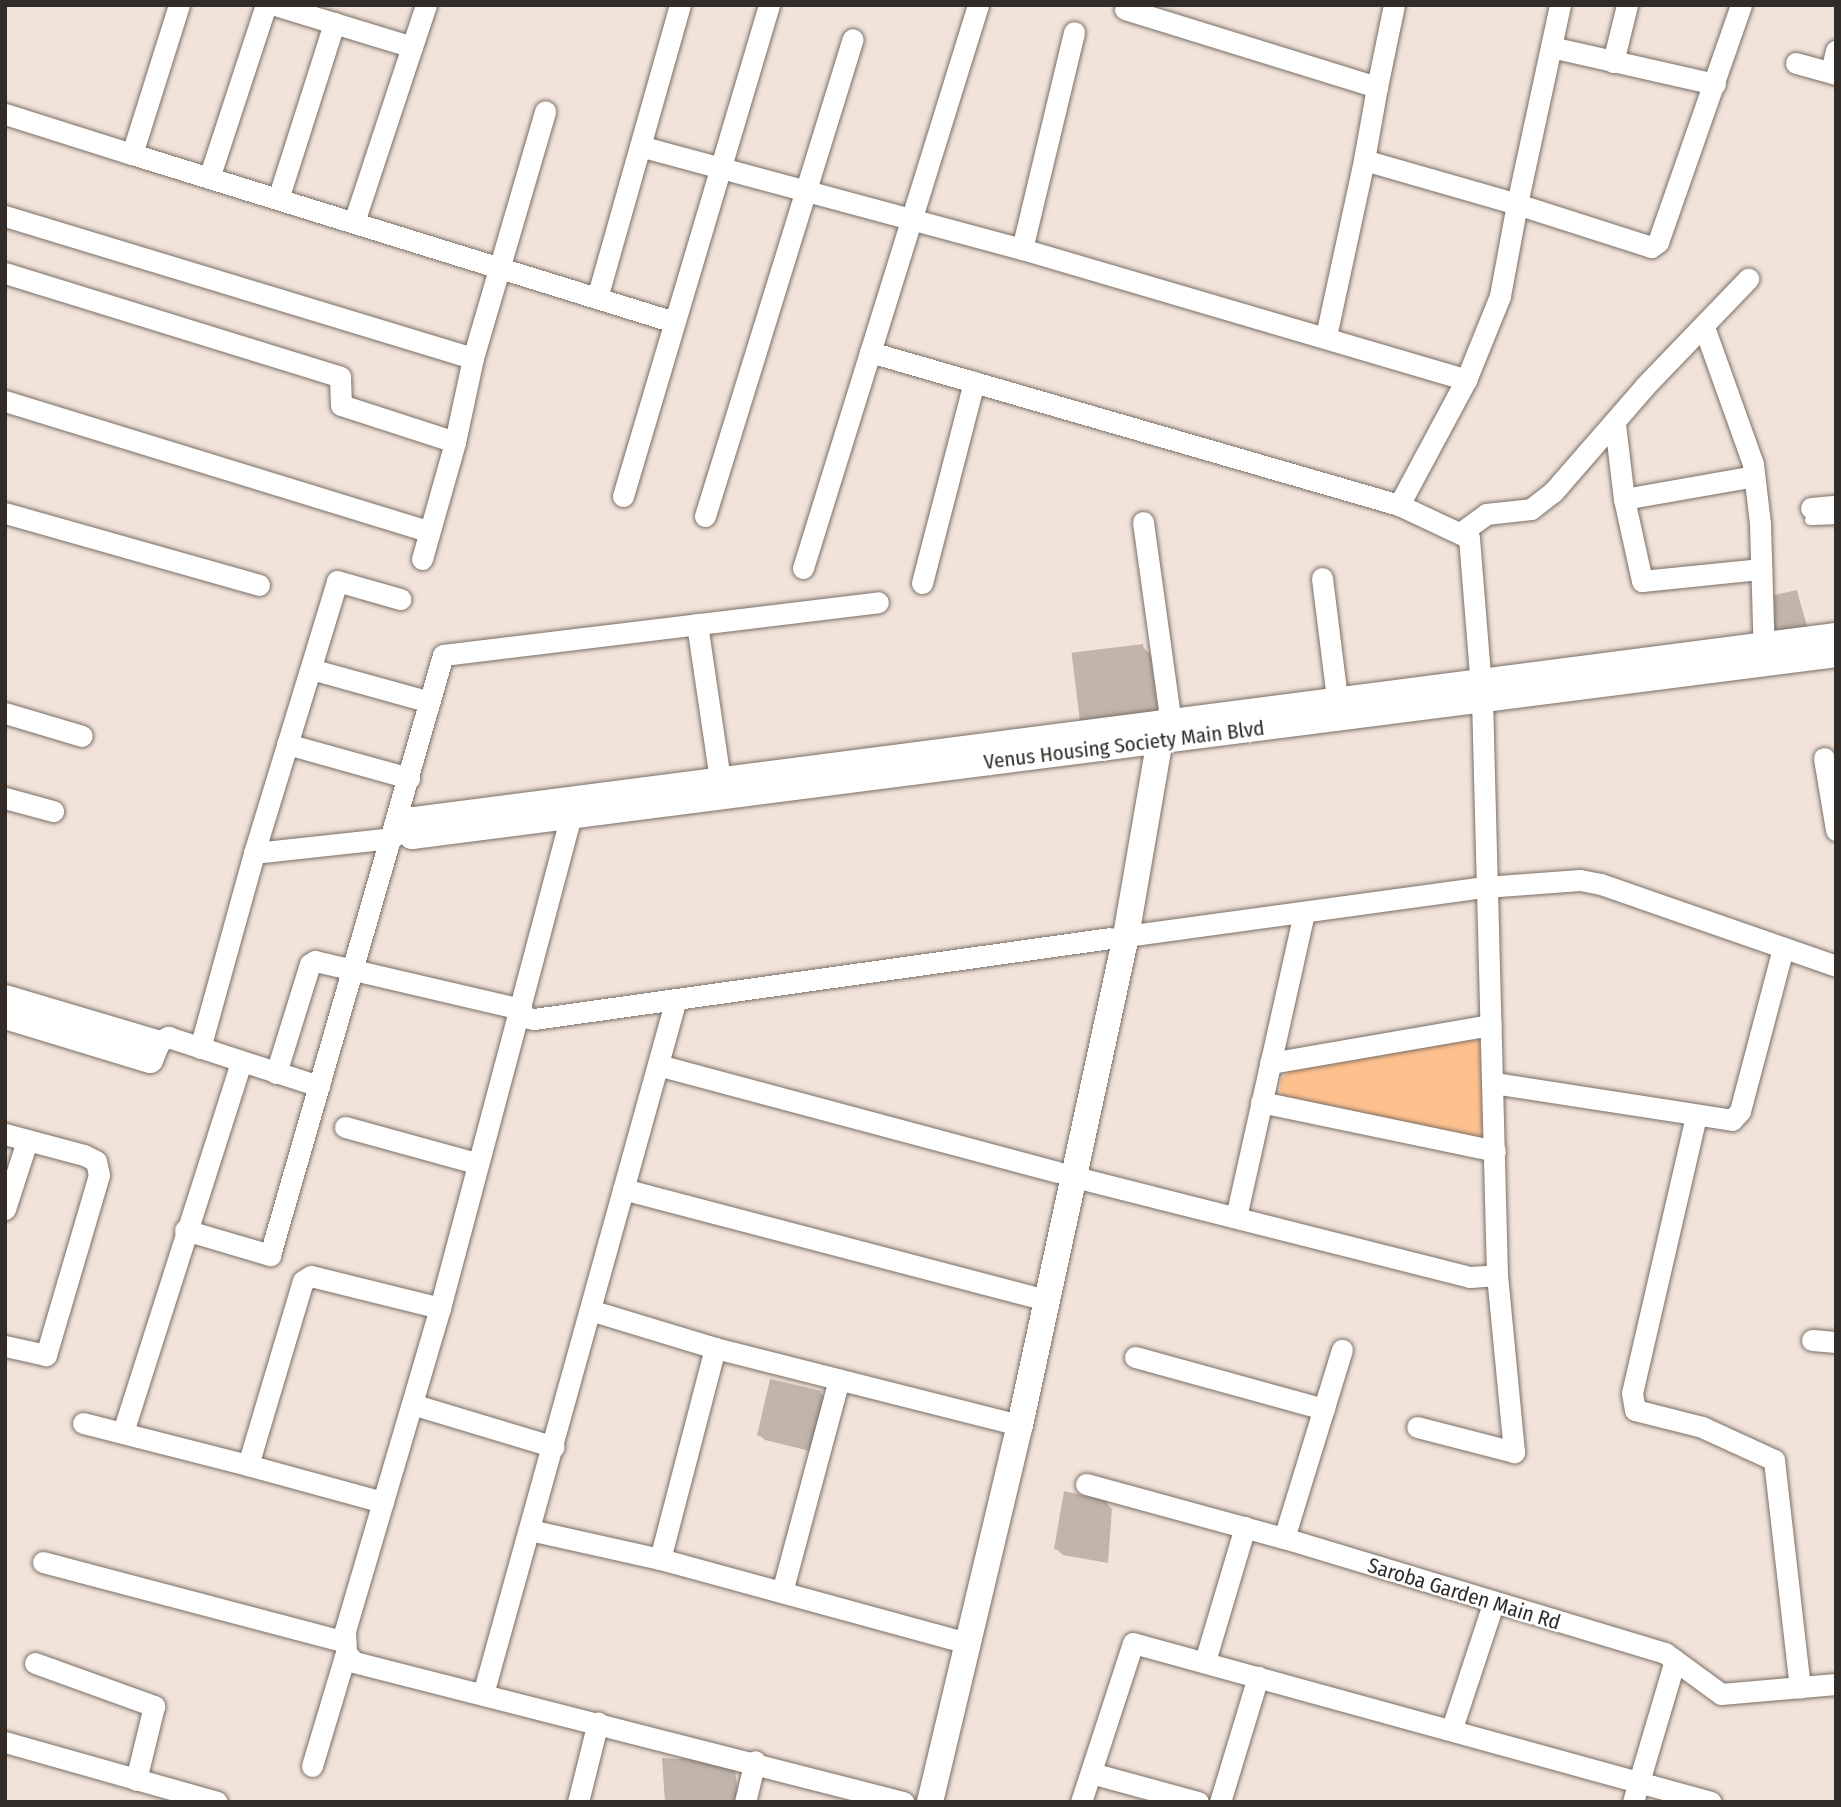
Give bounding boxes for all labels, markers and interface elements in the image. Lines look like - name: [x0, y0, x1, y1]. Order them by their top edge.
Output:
- street label: Venus Housing Society Main Blvd: [982, 715, 1266, 775]
- street label: Saroba Garden Main Rd: [1365, 1553, 1563, 1635]

